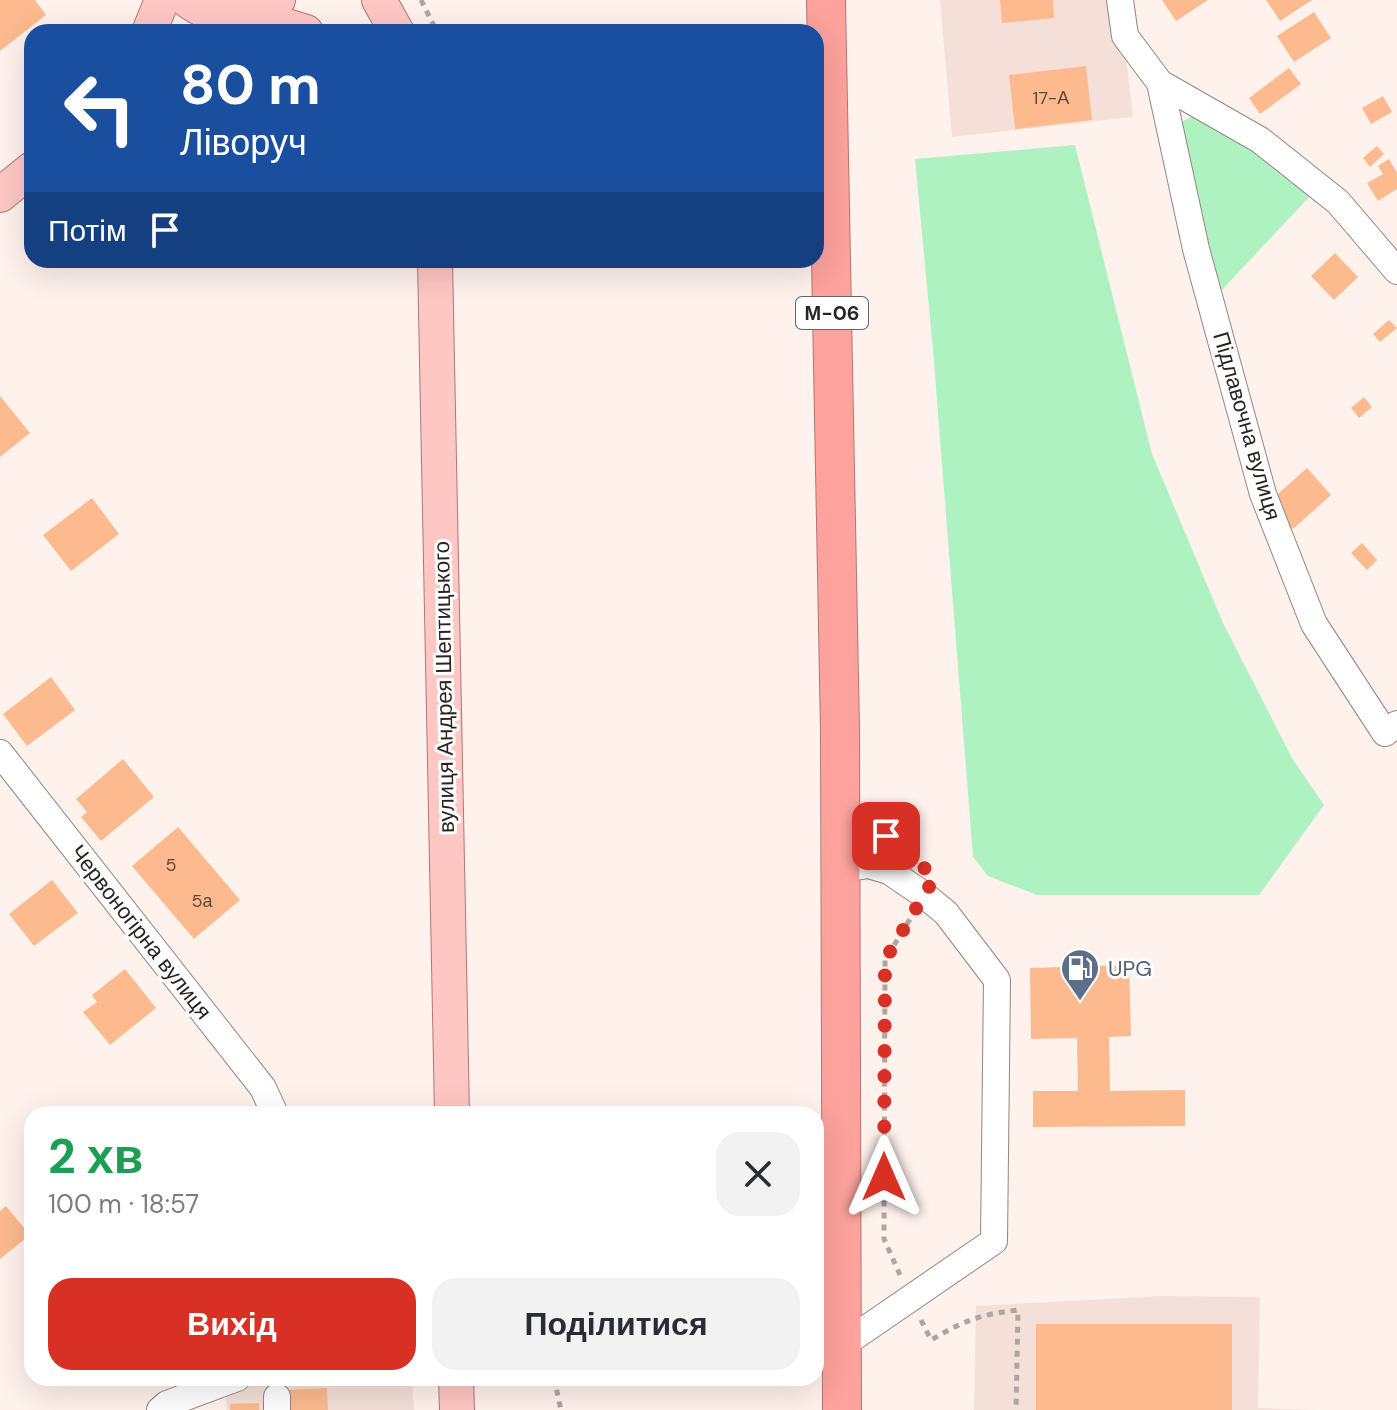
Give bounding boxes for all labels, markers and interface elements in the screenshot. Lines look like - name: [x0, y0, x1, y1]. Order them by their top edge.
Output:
- text: 80 m: [180, 48, 321, 121]
- icon: left: [48, 56, 152, 160]
- house number: 17-А: [1033, 86, 1069, 110]
- text: Ліворуч: [180, 119, 307, 166]
- icon: arrive: [143, 208, 187, 252]
- text: Потім: [48, 211, 127, 250]
- road number: М-06: [796, 297, 868, 329]
- street label: Підлавочна вулиця: [1206, 328, 1288, 524]
- street label: вулиця Андрея Шептицького: [427, 541, 461, 833]
- pin: [852, 802, 920, 870]
- icon: arrive: [864, 814, 908, 858]
- street label: Червоногірна вулиця: [64, 839, 218, 1025]
- house number: 5: [166, 853, 176, 877]
- house number: 5а: [192, 889, 213, 913]
- fuel station icon: UPG: [1059, 947, 1101, 1002]
- place label: UPG: [1108, 954, 1152, 983]
- text: 2 хв: [48, 1125, 143, 1188]
- button: close: [716, 1132, 800, 1216]
- position arrow: [842, 1135, 926, 1219]
- text: 100 m · 18:57: [48, 1187, 199, 1221]
- button: Вихід: [48, 1278, 416, 1370]
- button: Поділитися: [432, 1278, 800, 1370]

